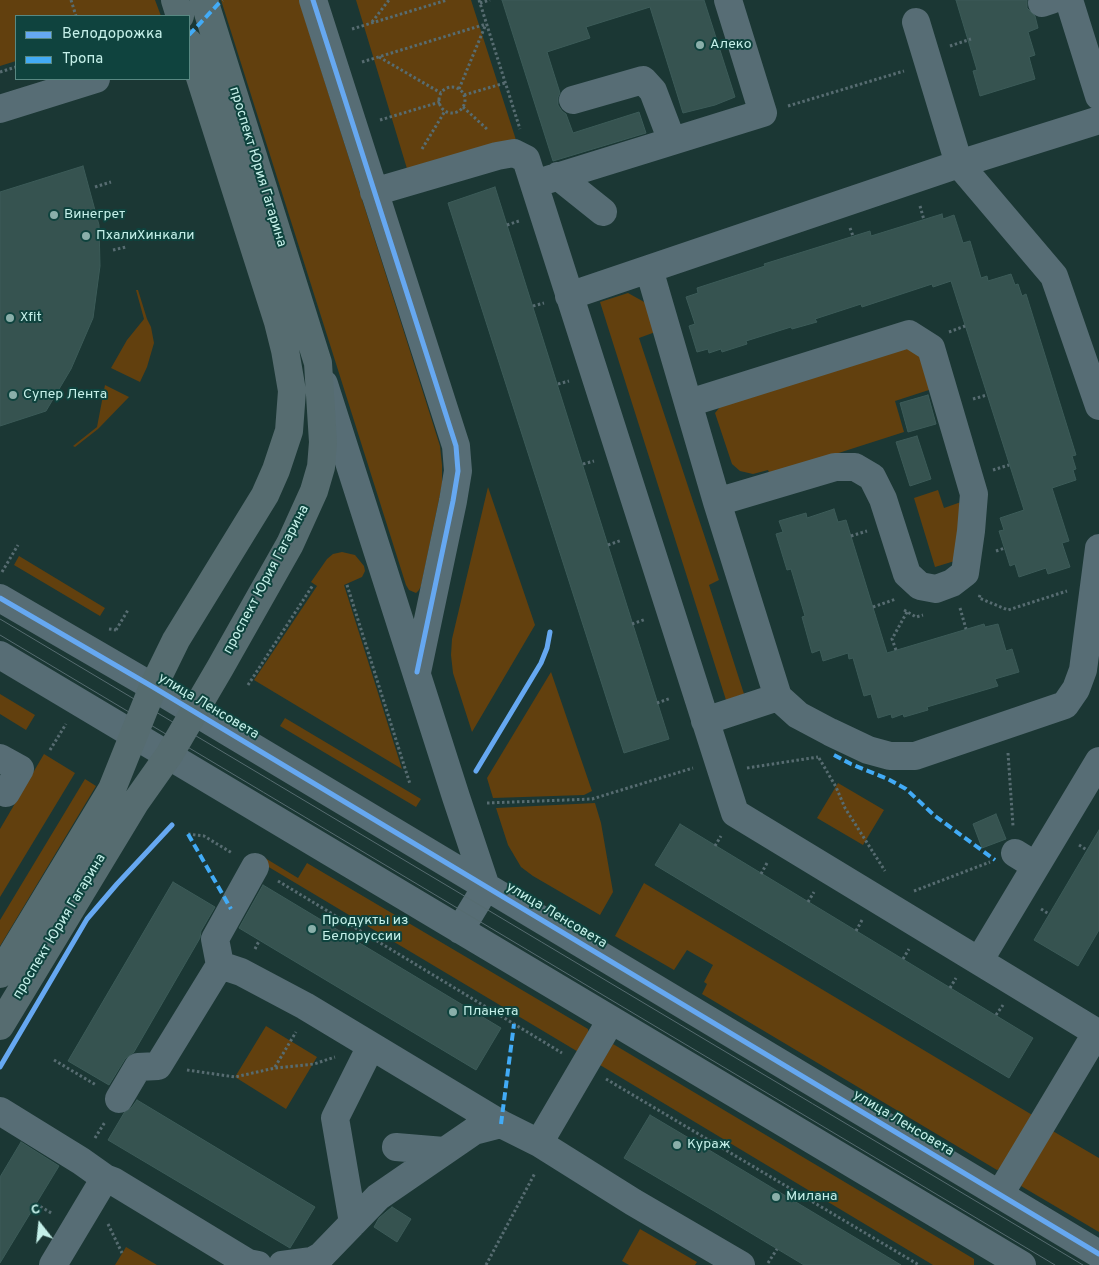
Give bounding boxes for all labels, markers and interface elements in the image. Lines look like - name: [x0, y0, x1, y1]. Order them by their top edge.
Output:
- legend: [15, 15, 190, 80]
- text: Велодорожка: [62, 25, 162, 44]
- place label: Алеко: [710, 37, 751, 53]
- marker: Алеко: [694, 39, 706, 51]
- text: Тропа: [62, 50, 103, 69]
- street label: проспект Юрия Гагарина: [225, 85, 289, 249]
- place label: Винегрет: [64, 207, 125, 223]
- marker: Винегрет: [48, 209, 60, 221]
- place label: ПхалиХинкали: [96, 228, 195, 244]
- marker: ПхалиХинкали: [80, 230, 92, 242]
- place label: Xfit: [20, 310, 42, 326]
- marker: Xfit: [4, 312, 16, 324]
- place label: Супер Лента: [23, 387, 107, 403]
- marker: Супер Лента: [7, 389, 19, 401]
- street label: проспект Юрия Гагарина: [220, 503, 314, 657]
- street label: улица Ленсовета: [155, 670, 261, 744]
- street label: проспект Юрия Гагарина: [10, 851, 110, 1003]
- street label: улица Ленсовета: [503, 879, 609, 953]
- place label: Продукты из Белоруссии: [322, 913, 408, 946]
- marker: Продукты из Белоруссии: [306, 923, 318, 935]
- place label: Планета: [463, 1004, 518, 1020]
- marker: Планета: [447, 1006, 459, 1018]
- street label: улица Ленсовета: [850, 1087, 956, 1161]
- place label: Кураж: [687, 1137, 731, 1153]
- marker: Кураж: [671, 1139, 683, 1151]
- place label: Милана: [786, 1189, 837, 1205]
- marker: Милана: [770, 1191, 782, 1203]
- north arrow: [15, 1200, 65, 1250]
- text: С: [29, 1201, 42, 1220]

